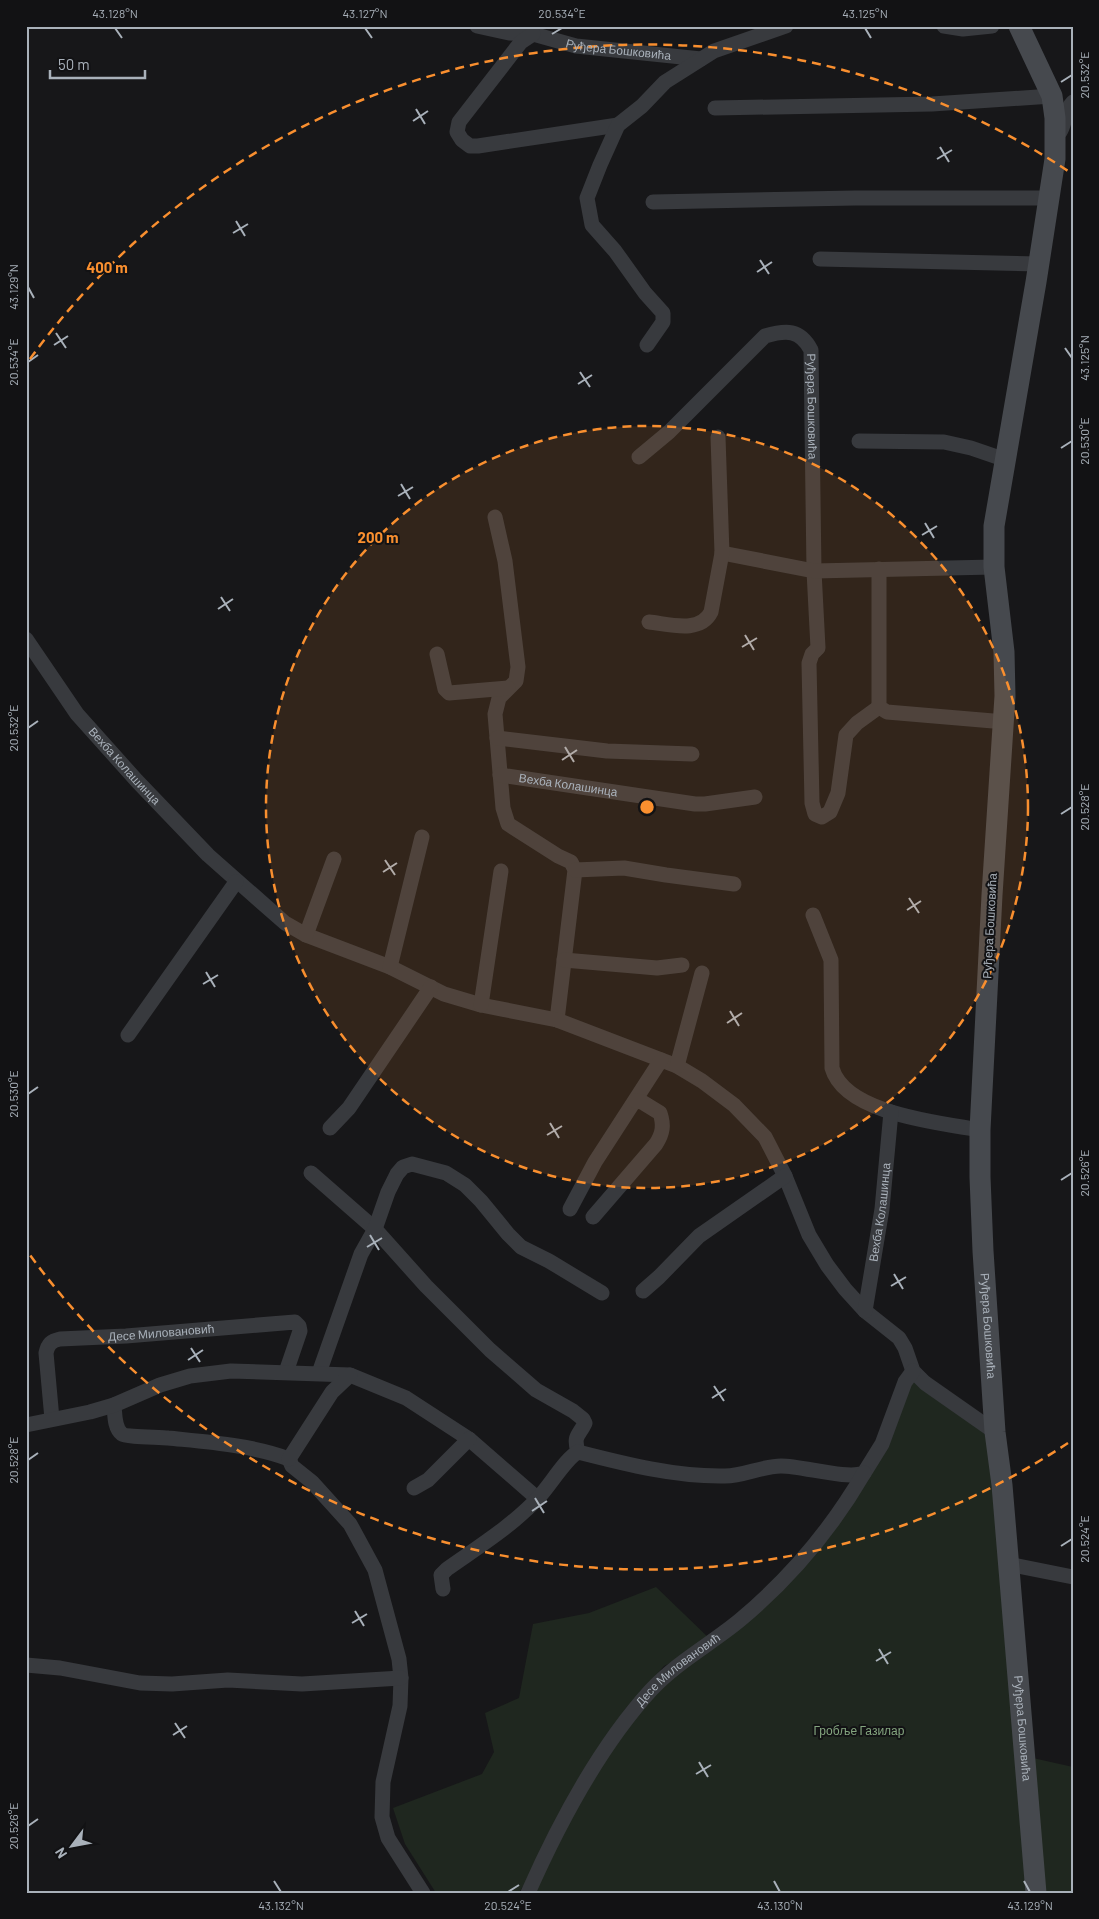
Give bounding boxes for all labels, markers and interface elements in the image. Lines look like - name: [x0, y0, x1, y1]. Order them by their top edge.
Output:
- text: 43.128°N: [92, 6, 138, 20]
- text: 43.127°N: [342, 6, 388, 20]
- text: 20.534°E: [538, 6, 586, 20]
- text: 43.125°N: [842, 6, 888, 20]
- street label: Руђера Бошковића: [564, 36, 672, 62]
- scale bar: [50, 48, 145, 80]
- text: 20.532°E: [1077, 51, 1091, 99]
- text: 50 m: [58, 55, 90, 73]
- text: 400 m: [86, 258, 128, 276]
- text: 43.129°N: [6, 264, 20, 310]
- text: 43.125°N: [1077, 335, 1091, 381]
- text: 20.534°E: [6, 338, 20, 386]
- street label: Руђера Бошковића: [804, 353, 820, 460]
- text: 20.530°E: [1077, 417, 1091, 465]
- text: 200 m: [357, 528, 399, 546]
- text: 20.532°E: [6, 704, 20, 752]
- street label: Вехба Колашинца: [86, 724, 164, 807]
- street label: Вехба Колашинца: [518, 770, 619, 798]
- text: 20.528°E: [1077, 783, 1091, 831]
- centre of rings: [638, 798, 656, 816]
- street label: Руђера Бошковића: [979, 872, 1000, 979]
- text: 20.530°E: [6, 1070, 20, 1118]
- text: 20.526°E: [1077, 1149, 1091, 1197]
- street label: Вехба Колашинца: [865, 1162, 893, 1263]
- street label: Руђера Бошковића: [978, 1272, 999, 1379]
- street label: Десе Миловановић: [108, 1321, 215, 1344]
- text: 20.528°E: [6, 1436, 20, 1484]
- text: 20.524°E: [1077, 1515, 1091, 1563]
- street label: Десе Миловановић: [632, 1630, 722, 1709]
- street label: Руђера Бошковића: [1012, 1675, 1035, 1782]
- park label: Гробље Газилар: [814, 1723, 905, 1738]
- text: 20.526°E: [6, 1802, 20, 1850]
- north arrow: [48, 1822, 98, 1872]
- text: N: [51, 1845, 70, 1862]
- text: 43.132°N: [258, 1898, 304, 1912]
- text: 20.524°E: [484, 1898, 532, 1912]
- text: 43.130°N: [757, 1898, 803, 1912]
- text: 43.129°N: [1007, 1898, 1053, 1912]

